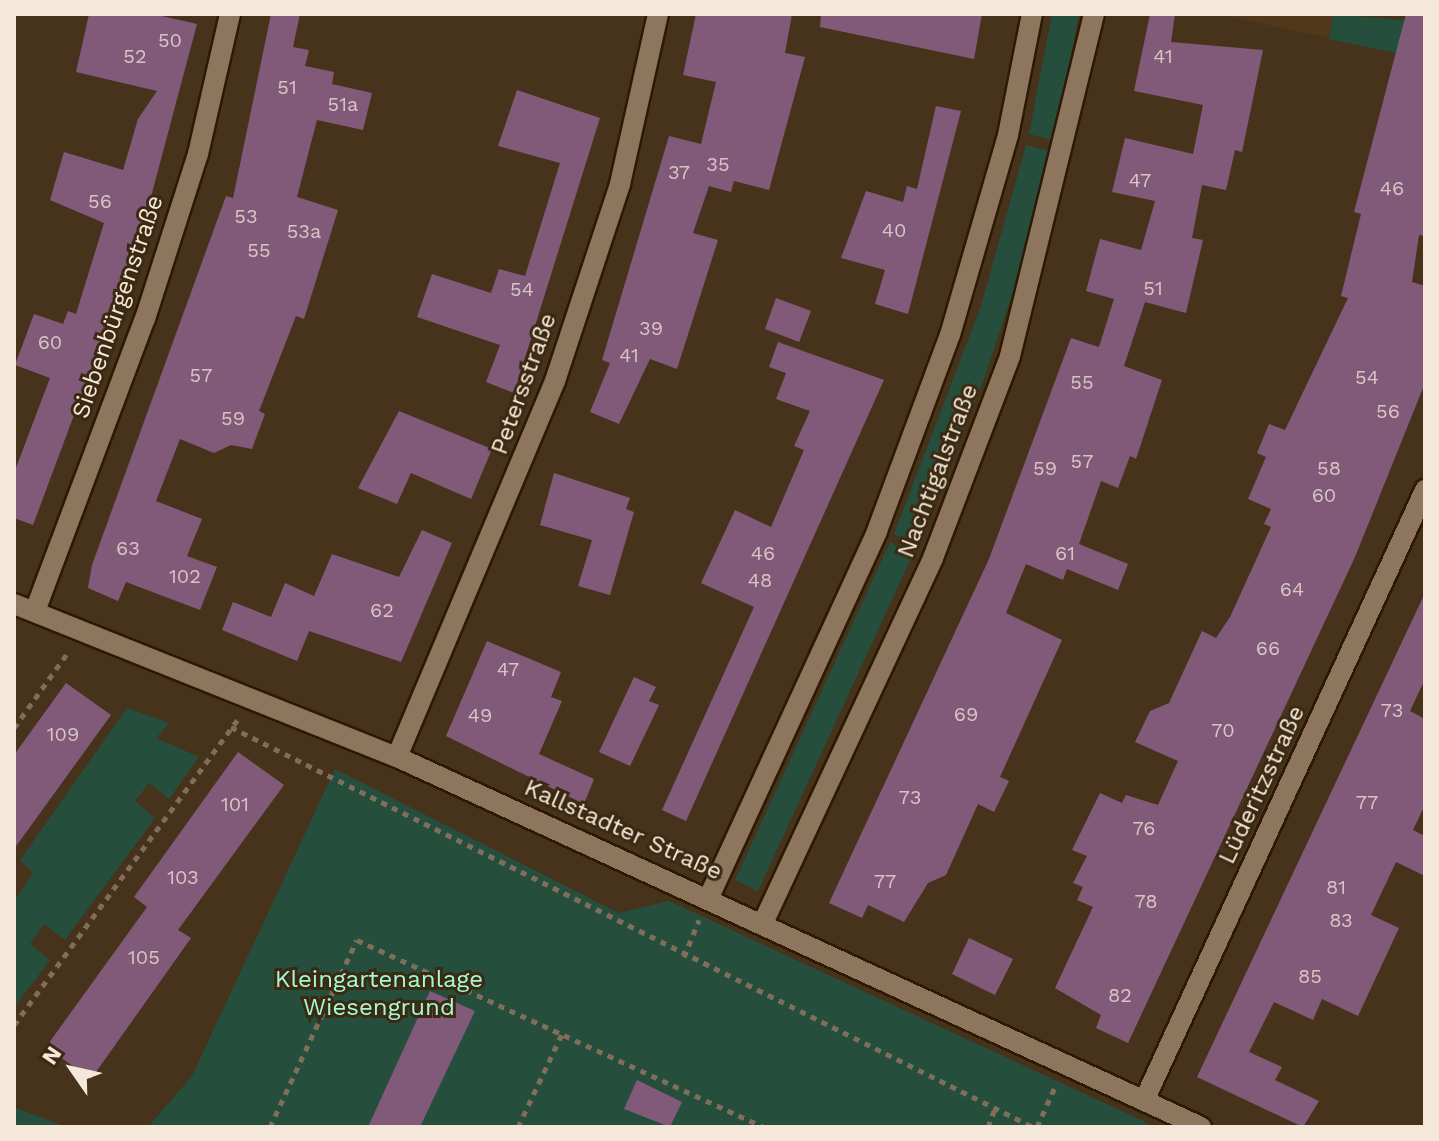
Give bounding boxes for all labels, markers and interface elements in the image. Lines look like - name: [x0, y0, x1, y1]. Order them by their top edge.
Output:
- house number: 50: [158, 28, 182, 52]
- house number: 52: [123, 44, 147, 68]
- house number: 41: [1153, 44, 1173, 68]
- house number: 51: [277, 75, 297, 99]
- house number: 51a: [328, 92, 358, 116]
- house number: 35: [706, 152, 730, 176]
- house number: 37: [668, 160, 690, 184]
- house number: 47: [1129, 168, 1151, 192]
- house number: 46: [1380, 176, 1404, 200]
- house number: 56: [88, 189, 112, 213]
- street label: Siebenbürgenstraße: [66, 192, 170, 422]
- house number: 53: [234, 204, 258, 228]
- house number: 40: [882, 218, 906, 242]
- house number: 53a: [287, 219, 321, 243]
- house number: 55: [247, 238, 271, 262]
- house number: 51: [1143, 276, 1163, 300]
- house number: 54: [510, 277, 534, 301]
- street label: Petersstraße: [485, 309, 563, 459]
- house number: 39: [639, 316, 663, 340]
- house number: 60: [38, 330, 62, 354]
- house number: 41: [619, 343, 639, 367]
- house number: 57: [190, 363, 212, 387]
- house number: 54: [1355, 365, 1379, 389]
- house number: 55: [1070, 370, 1094, 394]
- street label: Nachtigalstraße: [892, 380, 984, 562]
- house number: 56: [1376, 399, 1400, 423]
- house number: 59: [221, 406, 245, 430]
- house number: 57: [1071, 449, 1093, 473]
- house number: 59: [1033, 456, 1057, 480]
- house number: 58: [1317, 456, 1341, 480]
- house number: 60: [1312, 483, 1336, 507]
- house number: 63: [116, 536, 140, 560]
- house number: 46: [751, 541, 775, 565]
- house number: 61: [1055, 541, 1075, 565]
- house number: 102: [169, 564, 201, 588]
- house number: 48: [748, 568, 772, 592]
- house number: 64: [1280, 577, 1304, 601]
- house number: 62: [370, 598, 394, 622]
- house number: 66: [1256, 636, 1280, 660]
- house number: 47: [497, 657, 519, 681]
- house number: 73: [1381, 698, 1403, 722]
- street label: Lüderitzstraße: [1213, 701, 1311, 869]
- house number: 69: [954, 702, 978, 726]
- house number: 49: [468, 703, 492, 727]
- house number: 70: [1211, 718, 1235, 742]
- house number: 109: [47, 722, 79, 746]
- street label: Kallstadter Straße: [519, 773, 727, 887]
- house number: 73: [899, 785, 921, 809]
- house number: 77: [1356, 790, 1378, 814]
- house number: 101: [221, 792, 249, 816]
- house number: 76: [1133, 816, 1155, 840]
- house number: 103: [167, 865, 199, 889]
- house number: 77: [874, 869, 896, 893]
- house number: 81: [1326, 875, 1346, 899]
- house number: 78: [1134, 889, 1158, 913]
- house number: 83: [1329, 908, 1353, 932]
- house number: 105: [128, 945, 160, 969]
- house number: 85: [1298, 964, 1322, 988]
- park label: Kleingartenanlage Wiesengrund: [275, 966, 483, 1022]
- house number: 82: [1108, 983, 1132, 1007]
- north arrow: [32, 1029, 112, 1109]
- text: N: [37, 1042, 67, 1069]

